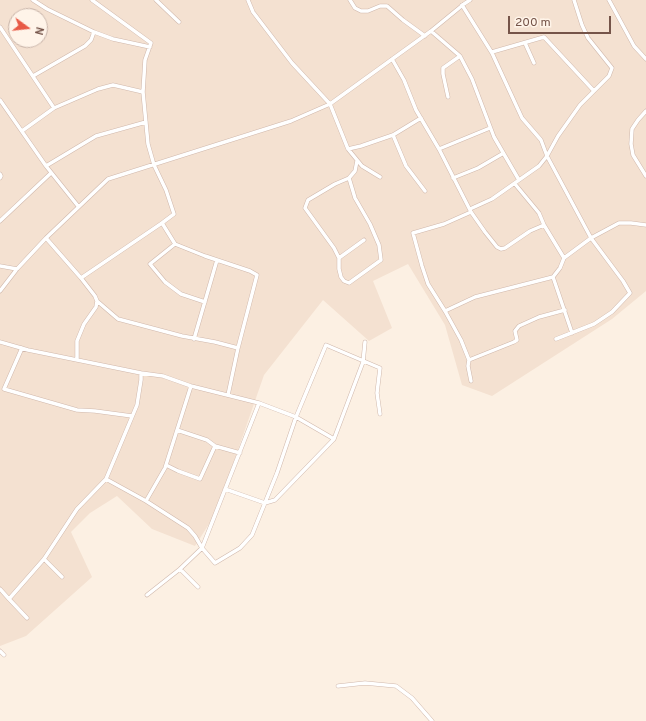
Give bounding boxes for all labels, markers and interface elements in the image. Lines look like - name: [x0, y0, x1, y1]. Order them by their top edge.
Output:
- north arrow: [8, 8, 48, 48]
- scale bar: [510, 8, 613, 34]
- text: 200 m: [515, 15, 551, 31]
- text: N: [31, 25, 46, 36]

